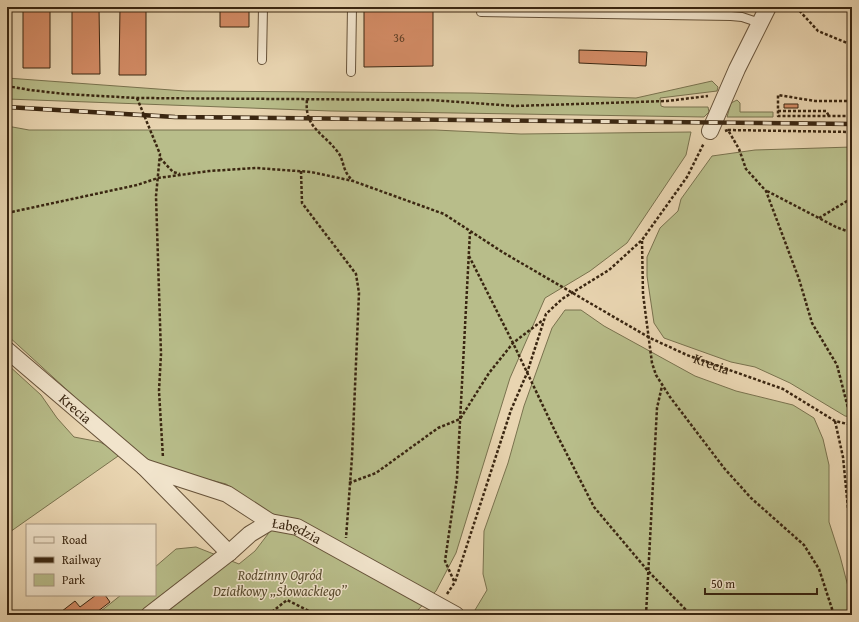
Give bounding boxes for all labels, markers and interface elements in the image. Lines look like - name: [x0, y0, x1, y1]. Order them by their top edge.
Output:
- house number: 36: [393, 29, 405, 46]
- street label: Krecia: [691, 348, 733, 380]
- street label: Krecia: [55, 389, 96, 428]
- street label: Łabędzia: [271, 513, 325, 549]
- legend: [26, 524, 156, 596]
- text: Road: [62, 531, 88, 548]
- text: Railway: [62, 551, 101, 568]
- park label: Rodzinny Ogród Działkowy „Słowackiego”: [212, 565, 347, 601]
- scale bar: [705, 570, 817, 596]
- text: Park: [62, 571, 86, 588]
- text: 50 m: [711, 575, 735, 592]

